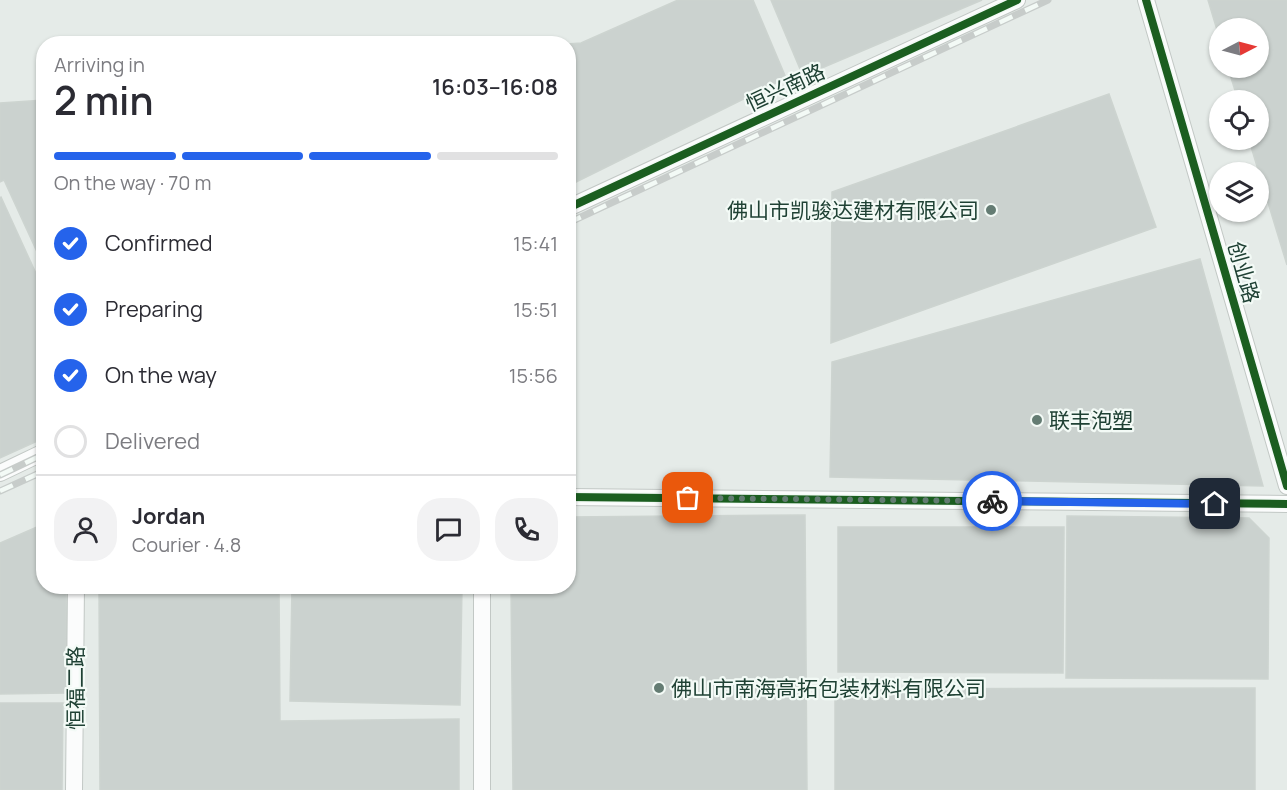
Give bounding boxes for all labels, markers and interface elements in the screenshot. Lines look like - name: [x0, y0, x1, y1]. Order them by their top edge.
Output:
- north arrow: [1209, 18, 1269, 78]
- map controls: [1209, 18, 1269, 222]
- text: Arriving in: [54, 51, 145, 78]
- street label: 恒兴南路: [741, 57, 829, 117]
- text: 16:03–16:08: [432, 72, 558, 102]
- text: 2 min: [54, 73, 153, 127]
- button: locate: [1209, 90, 1269, 150]
- button: layers: [1209, 162, 1269, 222]
- text: On the way · 70 m: [54, 169, 211, 196]
- place label: 佛山市凯骏达建材有限公司: [727, 196, 979, 224]
- marker: 佛山市凯骏达建材有限公司: [984, 203, 998, 217]
- icon: check: [54, 227, 87, 260]
- text: Confirmed: [105, 228, 213, 258]
- text: 15:41: [513, 230, 558, 257]
- street label: 创业路: [1222, 238, 1266, 306]
- icon: check: [54, 293, 87, 326]
- text: Preparing: [105, 294, 203, 324]
- text: 15:51: [513, 296, 558, 323]
- icon: check: [54, 359, 87, 392]
- text: On the way: [105, 360, 217, 390]
- text: 15:56: [509, 362, 558, 389]
- place label: 联丰泡塑: [1049, 406, 1133, 434]
- marker: 联丰泡塑: [1030, 413, 1044, 427]
- text: Delivered: [105, 426, 200, 456]
- courier: [962, 471, 1022, 531]
- pin: [662, 472, 713, 523]
- pin: [1189, 478, 1240, 529]
- icon: bag: [671, 481, 704, 514]
- icon: bike: [976, 485, 1009, 518]
- icon: home: [1198, 487, 1231, 520]
- button: person: [54, 498, 117, 561]
- button: chat: [417, 498, 480, 561]
- button: phone: [495, 498, 558, 561]
- text: Jordan: [132, 501, 205, 531]
- text: Courier · 4.8: [132, 531, 241, 558]
- street label: 恒福二路: [61, 646, 89, 730]
- place label: 佛山市南海高拓包装材料有限公司: [671, 674, 986, 702]
- marker: 佛山市南海高拓包装材料有限公司: [652, 681, 666, 695]

